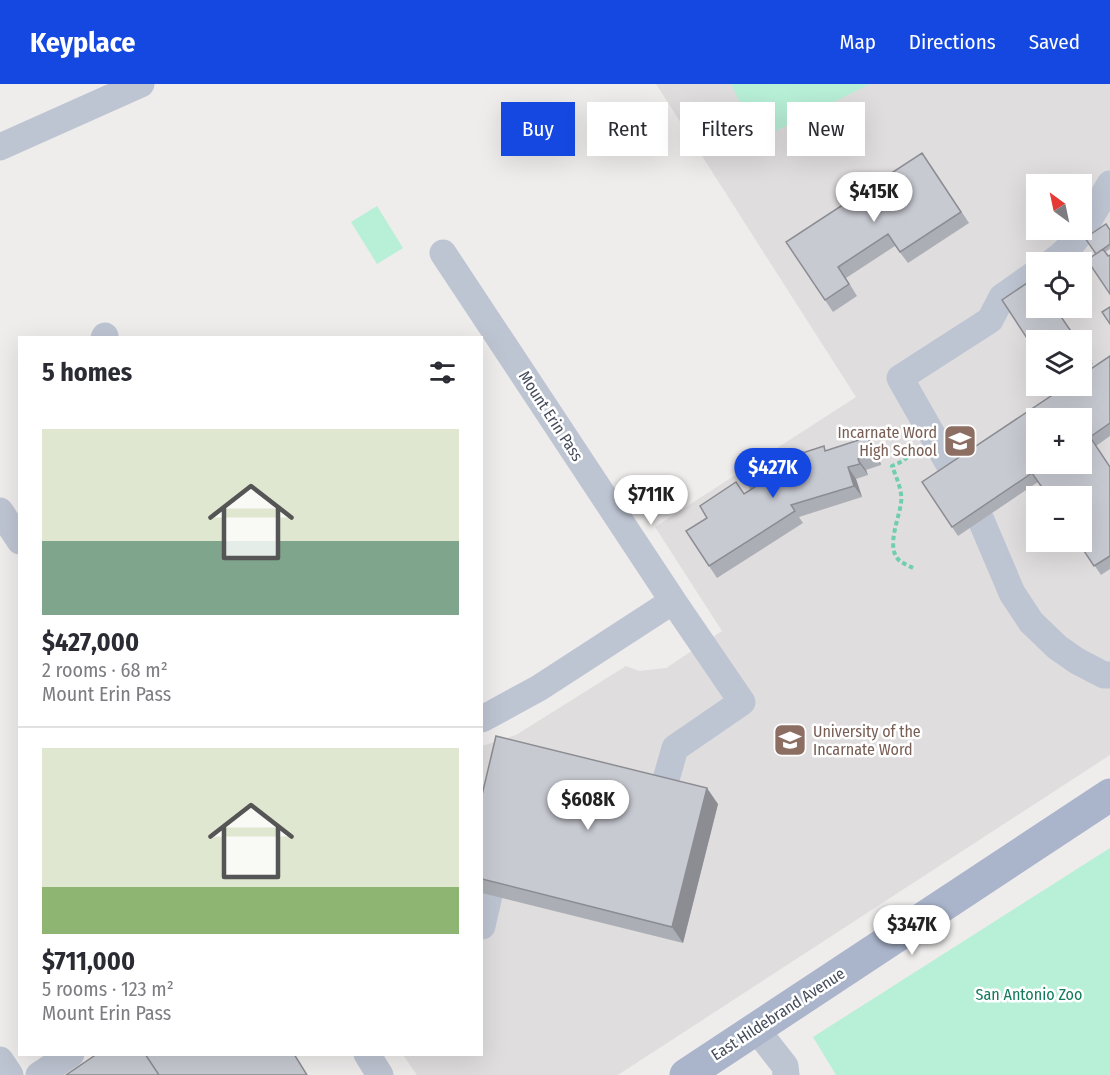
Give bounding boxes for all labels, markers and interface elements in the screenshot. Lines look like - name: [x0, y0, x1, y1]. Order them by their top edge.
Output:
- text: Keyplace: [30, 26, 136, 59]
- text: Map: [839, 29, 876, 55]
- text: Directions: [909, 29, 996, 55]
- text: Saved: [1029, 29, 1080, 55]
- chip: Buy: [501, 102, 575, 156]
- chip: Rent: [587, 102, 668, 156]
- chip: Filters: [680, 102, 775, 156]
- chip: New: [787, 102, 865, 156]
- pin: $415K: [832, 172, 916, 223]
- north arrow: [1026, 174, 1092, 240]
- map controls: [1026, 174, 1092, 552]
- text: $415K: [850, 179, 898, 203]
- button: locate: [1026, 252, 1092, 318]
- button: layers: [1026, 330, 1092, 396]
- icon: filters: [426, 356, 459, 389]
- text: 5 homes: [42, 357, 132, 388]
- street label: Mount Erin Pass: [515, 367, 587, 465]
- button: +: [1026, 408, 1092, 474]
- place label: Incarnate Word High School: [837, 423, 937, 460]
- school or university icon: Incarnate Word High School: [942, 423, 978, 459]
- pin: $427K: [731, 448, 815, 499]
- text: $427K: [748, 455, 798, 479]
- icon: home: [197, 468, 305, 576]
- pin: $711K: [609, 475, 693, 526]
- text: $711K: [628, 482, 674, 506]
- button: −: [1026, 486, 1092, 552]
- text: $427,000: [42, 627, 139, 658]
- text: 2 rooms · 68 m²: [42, 658, 168, 682]
- text: Mount Erin Pass: [42, 682, 171, 706]
- school or university icon: University of the Incarnate Word: [772, 722, 808, 758]
- place label: University of the Incarnate Word: [813, 722, 921, 759]
- pin: $608K: [546, 780, 630, 831]
- icon: home: [197, 787, 305, 895]
- text: $608K: [561, 787, 615, 811]
- pin: $347K: [870, 905, 954, 956]
- text: $347K: [887, 912, 937, 936]
- text: $711,000: [42, 946, 135, 977]
- street label: East Hildebrand Avenue: [708, 964, 848, 1064]
- text: 5 rooms · 123 m²: [42, 977, 174, 1001]
- park label: San Antonio Zoo: [976, 985, 1082, 1004]
- text: Mount Erin Pass: [42, 1001, 171, 1025]

